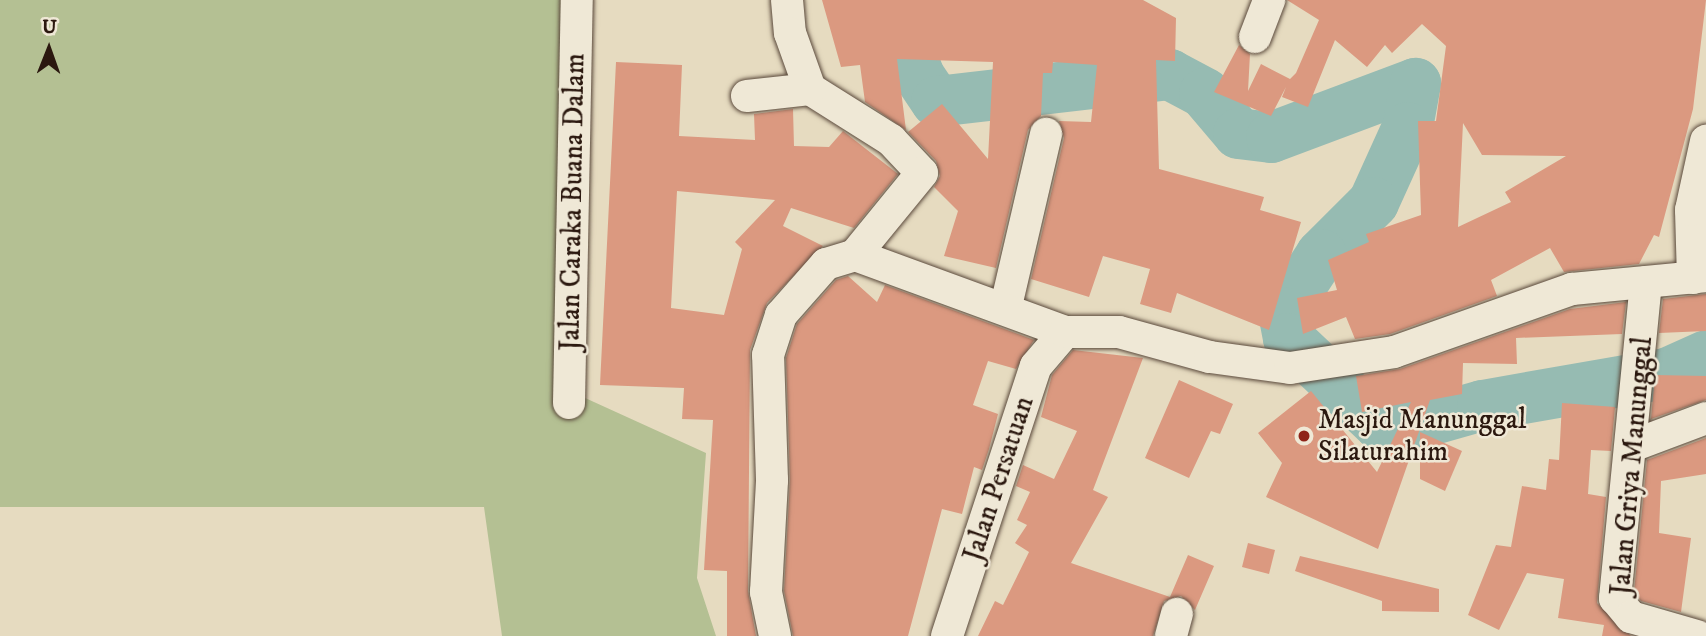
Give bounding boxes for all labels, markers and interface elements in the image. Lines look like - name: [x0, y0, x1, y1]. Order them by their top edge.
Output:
- north arrow: [14, 14, 84, 84]
- text: U: [42, 16, 57, 39]
- street label: Jalan Caraka Buana Dalam: [554, 53, 592, 351]
- street label: Jalan Griya Manunggal: [1604, 335, 1660, 597]
- street label: Jalan Persatuan: [957, 392, 1041, 566]
- place label: Masjid Manunggal Silaturahim: [1318, 403, 1526, 469]
- marker: Masjid Manunggal Silaturahim: [1296, 428, 1312, 444]

